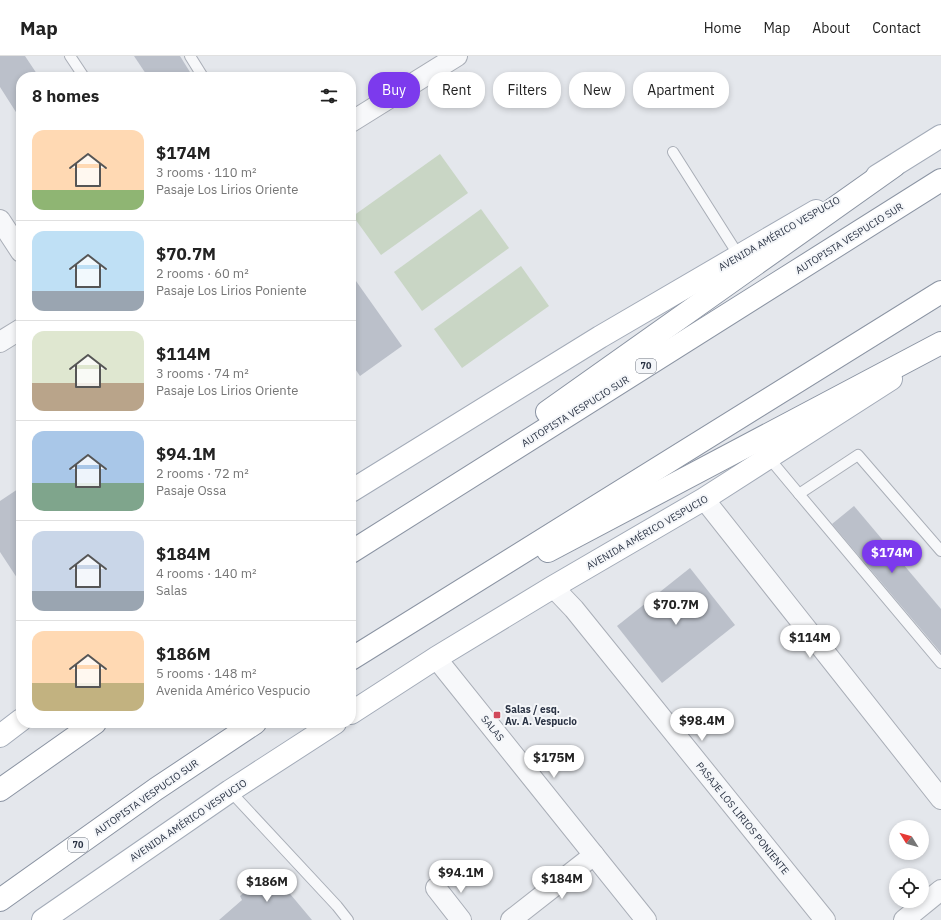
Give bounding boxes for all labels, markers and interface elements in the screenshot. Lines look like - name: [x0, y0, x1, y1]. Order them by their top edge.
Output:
- text: Map: [20, 16, 58, 40]
- text: Home: [704, 19, 741, 37]
- text: Map: [763, 19, 790, 37]
- text: About: [812, 19, 850, 37]
- text: Contact: [872, 19, 921, 37]
- chip: Buy: [368, 72, 420, 108]
- chip: Rent: [428, 72, 485, 108]
- chip: Filters: [493, 72, 561, 108]
- chip: New: [569, 72, 625, 108]
- chip: Apartment: [633, 72, 729, 108]
- text: 8 homes: [32, 85, 99, 107]
- icon: filters: [318, 85, 340, 107]
- text: $174M: [156, 142, 211, 164]
- icon: home: [64, 146, 112, 194]
- text: 3 rooms · 110 m²: [156, 164, 257, 181]
- text: Pasaje Los Lirios Oriente: [156, 181, 298, 198]
- street label: AVENIDA AMÉRICO VESPUCIO: [716, 193, 842, 274]
- street label: AUTOPISTA VESPUCIO SUR: [793, 200, 905, 277]
- text: $70.7M: [156, 243, 216, 265]
- icon: home: [64, 247, 112, 295]
- text: 2 rooms · 60 m²: [156, 265, 249, 282]
- text: Pasaje Los Lirios Poniente: [156, 282, 307, 299]
- text: $114M: [156, 343, 211, 365]
- icon: home: [64, 347, 112, 395]
- road number: 70: [636, 359, 656, 373]
- text: 3 rooms · 74 m²: [156, 365, 249, 382]
- street label: AUTOPISTA VESPUCIO SUR: [519, 373, 631, 450]
- text: Pasaje Los Lirios Oriente: [156, 382, 298, 399]
- text: $94.1M: [156, 443, 216, 465]
- icon: home: [64, 447, 112, 495]
- text: 2 rooms · 72 m²: [156, 465, 249, 482]
- text: Pasaje Ossa: [156, 482, 226, 499]
- street label: AVENIDA AMÉRICO VESPUCIO: [584, 492, 710, 573]
- pin: $174M: [864, 540, 920, 574]
- text: $184M: [156, 543, 211, 565]
- text: $174M: [871, 544, 913, 561]
- icon: home: [64, 547, 112, 595]
- text: 4 rooms · 140 m²: [156, 565, 257, 582]
- text: Salas: [156, 582, 187, 599]
- pin: $70.7M: [643, 592, 709, 626]
- text: $70.7M: [653, 596, 699, 613]
- pin: $114M: [782, 625, 838, 659]
- text: $114M: [789, 629, 831, 646]
- text: $186M: [156, 643, 211, 665]
- icon: home: [64, 647, 112, 695]
- text: 5 rooms · 148 m²: [156, 665, 257, 682]
- text: Avenida Américo Vespucio: [156, 682, 310, 699]
- place label: Salas / esq. Av. A. Vespucio: [505, 703, 577, 728]
- pin: $98.4M: [669, 708, 735, 742]
- marker: Salas / esq. Av. A. Vespucio: [492, 710, 502, 720]
- text: $98.4M: [679, 712, 725, 729]
- street label: SALAS: [478, 713, 507, 744]
- pin: $175M: [526, 745, 582, 779]
- text: $175M: [533, 749, 575, 766]
- street label: AUTOPISTA VESPUCIO SUR: [92, 756, 201, 838]
- street label: PASAJE LOS LIRIOS PONIENTE: [693, 759, 792, 877]
- street label: AVENIDA AMÉRICO VESPUCIO: [127, 776, 249, 865]
- north arrow: [889, 820, 929, 860]
- map controls: [889, 820, 929, 908]
- road number: 70: [68, 838, 88, 852]
- pin: $94.1M: [428, 860, 494, 894]
- text: $94.1M: [438, 864, 484, 881]
- pin: $184M: [534, 866, 590, 900]
- button: locate: [889, 868, 929, 908]
- pin: $186M: [239, 869, 295, 903]
- text: $184M: [541, 870, 583, 887]
- text: $186M: [246, 873, 288, 890]

